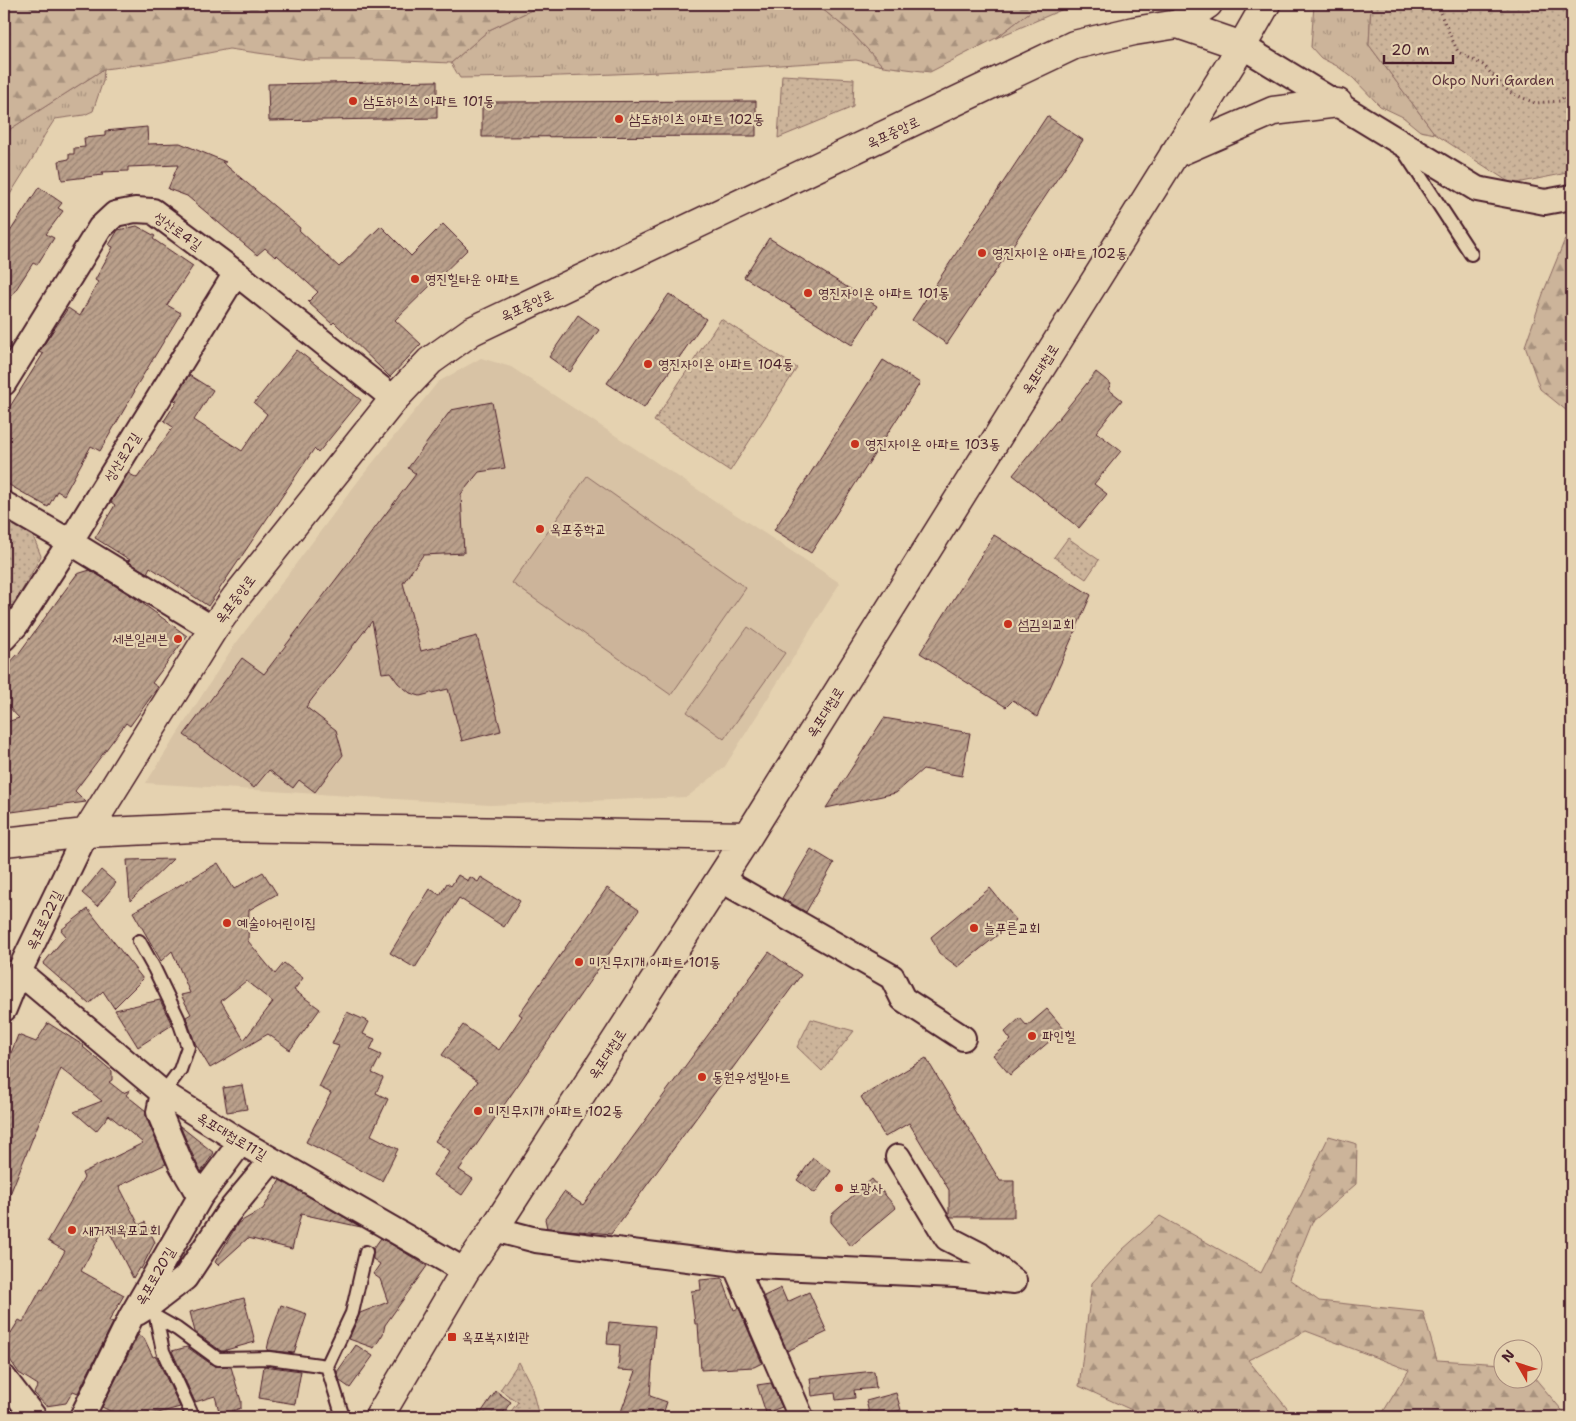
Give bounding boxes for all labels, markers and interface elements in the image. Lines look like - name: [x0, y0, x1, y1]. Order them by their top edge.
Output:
- scale bar: [1384, 32, 1452, 64]
- text: 20 m: [1391, 40, 1430, 60]
- park label: Okpo Nuri Garden: [1432, 71, 1555, 89]
- place label: 삼도하이츠 아파트 101동: [363, 92, 495, 110]
- marker: 삼도하이츠 아파트 101동: [347, 95, 359, 107]
- place label: 삼도하이츠 아파트 102동: [629, 110, 764, 128]
- street label: 옥포중앙로: [864, 112, 922, 152]
- marker: 삼도하이츠 아파트 102동: [613, 113, 625, 125]
- street label: 성산로4길: [150, 208, 206, 255]
- place label: 영진자이온 아파트 102동: [992, 244, 1127, 262]
- marker: 영진자이온 아파트 102동: [976, 247, 988, 259]
- place label: 영진힐타운 아파트: [425, 270, 520, 288]
- marker: 영진힐타운 아파트: [409, 273, 421, 285]
- place label: 영진자이온 아파트 101동: [818, 284, 950, 302]
- street label: 옥포중앙로: [498, 285, 556, 325]
- marker: 영진자이온 아파트 101동: [802, 287, 814, 299]
- street label: 옥포대첩로: [1017, 340, 1063, 398]
- place label: 영진자이온 아파트 104동: [658, 355, 794, 373]
- marker: 영진자이온 아파트 104동: [642, 358, 654, 370]
- street label: 성산로2길: [100, 428, 145, 485]
- place label: 영진자이온 아파트 103동: [865, 435, 1000, 453]
- marker: 영진자이온 아파트 103동: [849, 438, 861, 450]
- place label: 옥포중학교: [550, 520, 606, 538]
- marker: 옥포중학교: [534, 523, 546, 535]
- street label: 옥포중앙로: [211, 571, 259, 627]
- place label: 섬김의교회: [1018, 615, 1074, 633]
- marker: 섬김의교회: [1002, 618, 1014, 630]
- place label: 세븐일레븐: [112, 630, 168, 648]
- marker: 세븐일레븐: [172, 633, 184, 645]
- street label: 옥포대첩로: [802, 683, 848, 741]
- street label: 옥포로22길: [22, 887, 66, 953]
- place label: 예술아어린이집: [237, 914, 316, 932]
- marker: 예술아어린이집: [221, 917, 233, 929]
- place label: 늘푸른교회: [984, 919, 1040, 937]
- marker: 늘푸른교회: [968, 922, 980, 934]
- place label: 미진무지개 아파트 101동: [589, 953, 721, 971]
- marker: 미진무지개 아파트 101동: [573, 956, 585, 968]
- street label: 옥포대첩로: [584, 1025, 630, 1083]
- place label: 파인힐: [1042, 1027, 1077, 1045]
- marker: 파인힐: [1026, 1030, 1038, 1042]
- place label: 동원우성빌아트: [712, 1068, 791, 1086]
- marker: 동원우성빌아트: [696, 1071, 708, 1083]
- place label: 미진무지개 아파트 102동: [488, 1102, 623, 1120]
- marker: 미진무지개 아파트 102동: [472, 1105, 484, 1117]
- street label: 옥포대첩로11길: [194, 1108, 271, 1164]
- place label: 보광사: [849, 1179, 884, 1197]
- marker: 보광사: [833, 1182, 845, 1194]
- place label: 새거제옥포교회: [82, 1221, 161, 1239]
- marker: 새거제옥포교회: [66, 1224, 78, 1236]
- street label: 옥포로20길: [131, 1243, 179, 1308]
- place label: 옥포복지회관: [462, 1328, 530, 1346]
- marker: 옥포복지회관: [446, 1331, 458, 1343]
- north arrow: [1494, 1338, 1544, 1388]
- text: N: [1497, 1346, 1518, 1366]

